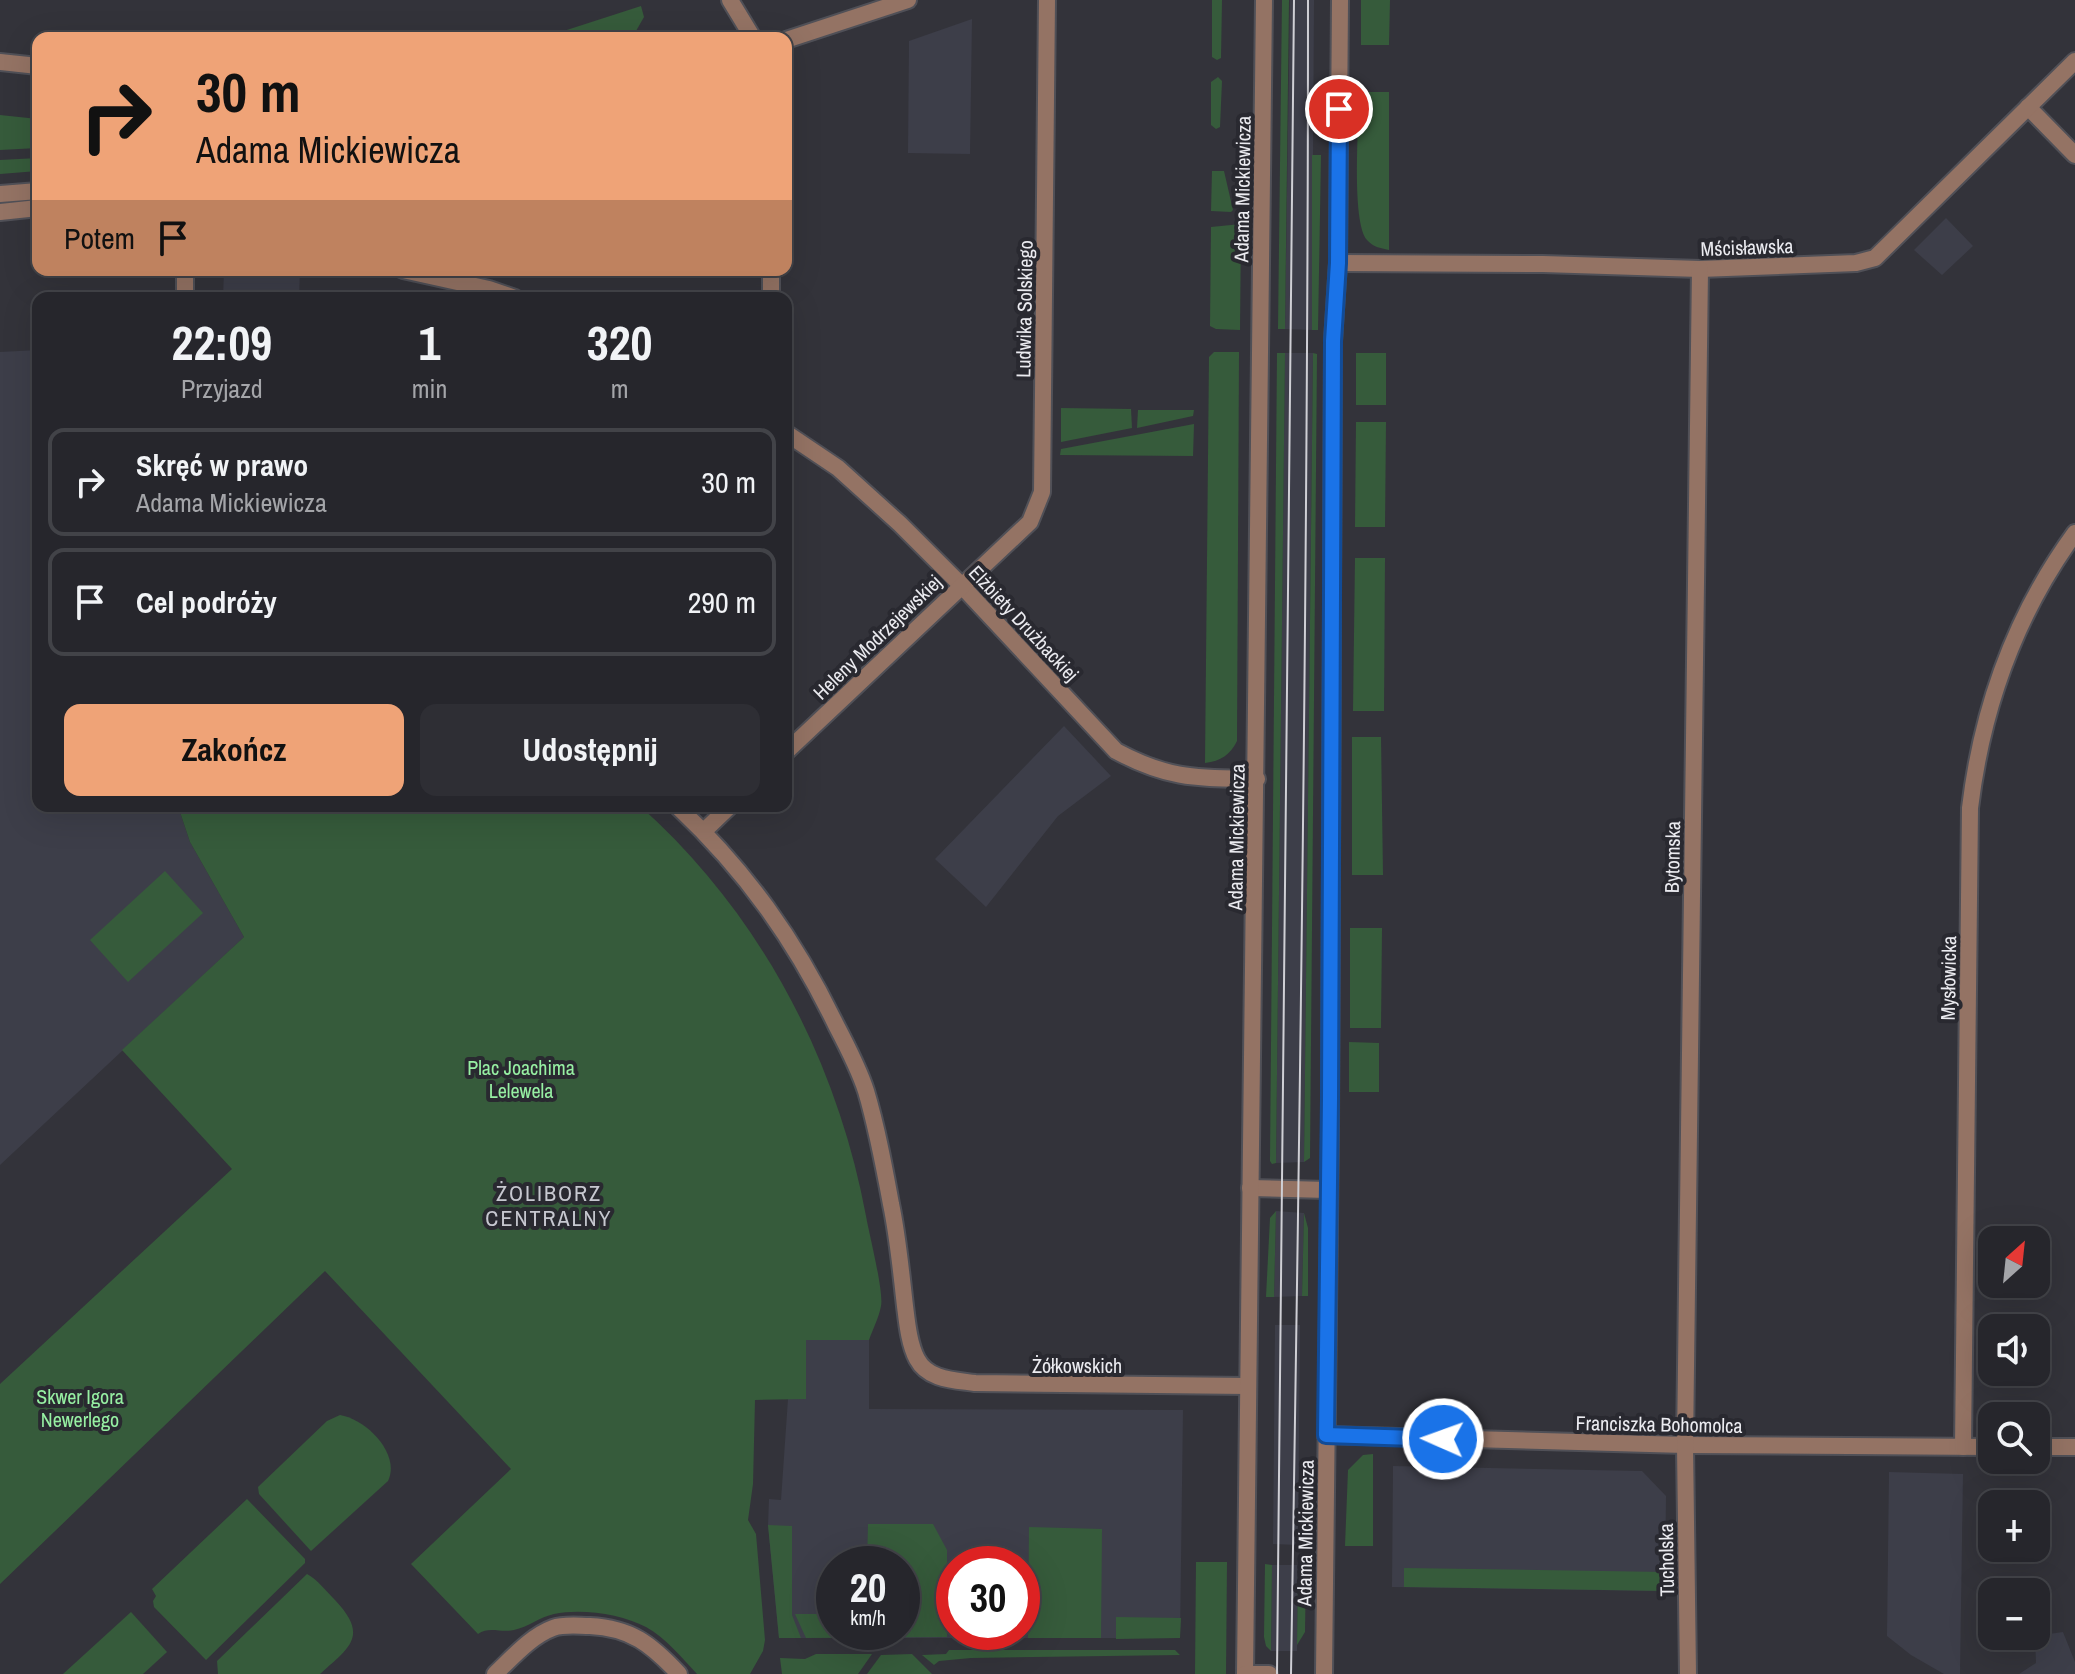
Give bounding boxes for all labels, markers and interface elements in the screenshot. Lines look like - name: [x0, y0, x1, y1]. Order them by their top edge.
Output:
- text: 30 m: [196, 54, 301, 129]
- icon: right: [64, 64, 168, 168]
- pin: [1305, 75, 1373, 143]
- icon: arrive: [1317, 87, 1361, 131]
- street label: Adama Mickiewicza: [1227, 115, 1257, 264]
- text: Adama Mickiewicza: [196, 126, 460, 174]
- icon: arrive: [151, 216, 195, 260]
- text: Potem: [64, 218, 135, 258]
- street label: Mścisławska: [1700, 232, 1794, 262]
- street label: Ludwika Solskiego: [1009, 240, 1039, 378]
- text: 22:09: [172, 310, 272, 375]
- text: 1: [419, 310, 440, 375]
- text: 320: [587, 310, 652, 375]
- text: Przyjazd: [181, 371, 263, 406]
- text: min: [412, 371, 447, 406]
- text: m: [611, 371, 629, 406]
- text: Skręć w prawo: [136, 445, 308, 485]
- icon: right: [68, 460, 112, 504]
- text: 30 m: [701, 462, 756, 502]
- text: Adama Mickiewicza: [136, 485, 327, 520]
- street label: Elżbiety Drużbackiej: [963, 559, 1085, 687]
- street label: Heleny Modrzejewskiej: [807, 569, 947, 705]
- icon: arrive: [68, 580, 112, 624]
- text: Cel podróży: [136, 582, 277, 622]
- text: 290 m: [688, 582, 756, 622]
- button: Zakończ: [64, 704, 404, 796]
- button: Udostępnij: [420, 704, 760, 796]
- street label: Adama Mickiewicza: [1221, 763, 1251, 912]
- street label: Bytomska: [1658, 821, 1686, 893]
- street label: Mysłowicka: [1934, 935, 1962, 1021]
- park label: Plac Joachima Lelewela: [467, 1054, 575, 1104]
- district label: ŻOLIBORZ CENTRALNY: [485, 1178, 613, 1233]
- north arrow: [1978, 1226, 2050, 1298]
- map controls: [1978, 1226, 2050, 1650]
- button: sound: [1978, 1314, 2050, 1386]
- street label: Żółkowskich: [1032, 1352, 1122, 1379]
- park label: Skwer Igora Newerlego: [36, 1383, 124, 1433]
- position arrow: [1401, 1397, 1485, 1481]
- button: search: [1978, 1402, 2050, 1474]
- street label: Franciszka Bohomolca: [1575, 1409, 1743, 1439]
- street label: Adama Mickiewicza: [1290, 1459, 1320, 1608]
- button: +: [1978, 1490, 2050, 1562]
- street label: Tucholska: [1652, 1523, 1680, 1597]
- speed limit sign: 30: [936, 1546, 1040, 1650]
- text: 20: [850, 1561, 886, 1614]
- button: −: [1978, 1578, 2050, 1650]
- text: km/h: [850, 1604, 886, 1631]

